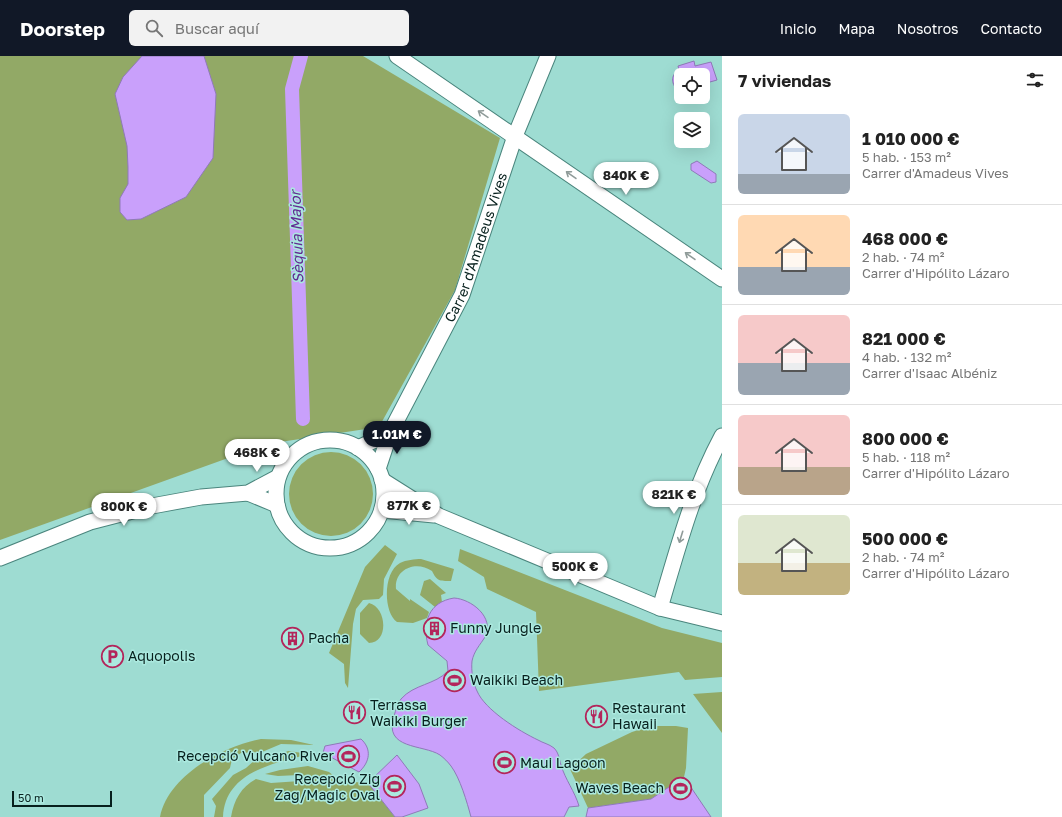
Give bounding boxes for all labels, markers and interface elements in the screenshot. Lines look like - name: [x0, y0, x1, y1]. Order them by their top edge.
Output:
- search box: [129, 10, 409, 46]
- text: Doorstep: [20, 17, 105, 40]
- icon: search: [143, 17, 165, 39]
- text: Buscar aquí: [175, 19, 259, 37]
- text: Inicio: [780, 20, 816, 37]
- text: Mapa: [838, 20, 875, 37]
- text: Nosotros: [897, 20, 958, 37]
- text: Contacto: [980, 20, 1042, 37]
- map controls: [674, 68, 710, 148]
- button: locate: [674, 68, 710, 104]
- icon: filters: [1024, 69, 1046, 91]
- text: 7 viviendas: [738, 70, 831, 91]
- one-way arrow: [478, 110, 489, 118]
- button: layers: [674, 112, 710, 148]
- text: 1 010 000 €: [862, 128, 960, 149]
- icon: home: [770, 130, 818, 178]
- text: 5 hab. · 153 m²: [862, 149, 951, 165]
- pin: 840K €: [593, 162, 659, 196]
- text: Carrer d'Amadeus Vives: [862, 165, 1009, 181]
- text: 840K €: [603, 167, 649, 183]
- street label: Carrer d'Amadeus Vives: [440, 170, 510, 325]
- one-way arrow: [566, 171, 577, 179]
- water label: Sèquia Major: [285, 188, 308, 284]
- text: 468 000 €: [862, 228, 948, 249]
- icon: home: [770, 231, 818, 279]
- text: 2 hab. · 74 m²: [862, 249, 944, 265]
- one-way arrow: [685, 252, 696, 260]
- text: Carrer d'Hipólito Lázaro: [862, 265, 1010, 281]
- text: 821 000 €: [862, 328, 946, 349]
- icon: home: [770, 331, 818, 379]
- text: 4 hab. · 132 m²: [862, 349, 951, 365]
- text: Carrer d'Isaac Albéniz: [862, 365, 997, 381]
- pin: 1.01M €: [360, 421, 434, 455]
- text: 1.01M €: [372, 426, 422, 442]
- text: 800 000 €: [862, 428, 949, 449]
- icon: home: [770, 431, 818, 479]
- pin: 468K €: [224, 439, 290, 473]
- text: 468K €: [234, 444, 280, 460]
- text: 5 hab. · 118 m²: [862, 449, 950, 465]
- text: Carrer d'Hipólito Lázaro: [862, 465, 1010, 481]
- pin: 821K €: [641, 481, 707, 515]
- text: 821K €: [652, 486, 696, 502]
- pin: 877K €: [376, 492, 442, 526]
- pin: 800K €: [91, 493, 157, 527]
- text: 877K €: [387, 497, 431, 513]
- text: 800K €: [100, 498, 148, 514]
- text: 500 000 €: [862, 528, 948, 549]
- one-way arrow: [677, 530, 684, 543]
- icon: home: [770, 531, 818, 579]
- text: 2 hab. · 74 m²: [862, 549, 944, 565]
- pin: 500K €: [542, 553, 608, 587]
- text: 500K €: [552, 558, 598, 574]
- text: Carrer d'Hipólito Lázaro: [862, 565, 1010, 581]
- building icon: Funny Jungle: [422, 615, 448, 641]
- place label: Funny Jungle: [450, 619, 541, 636]
- building icon: Pacha: [279, 625, 305, 651]
- place label: Pacha: [308, 629, 349, 646]
- parking icon: Aquopolis: [99, 643, 125, 669]
- place label: Aquopolis: [128, 647, 195, 664]
- sports icon: Waikiki Beach: [442, 667, 468, 693]
- place label: Waikiki Beach: [470, 671, 563, 688]
- place label: Terrassa Waikiki Burger: [370, 696, 467, 729]
- place label: Restaurant Hawaii: [612, 699, 686, 732]
- restaurant icon: Terrassa Waikiki Burger: [342, 700, 368, 726]
- restaurant icon: Restaurant Hawaii: [583, 703, 609, 729]
- sports icon: Recepció Vulcano River: [336, 743, 362, 769]
- place label: Recepció Vulcano River: [177, 747, 335, 764]
- sports icon: Maui Lagoon: [491, 750, 517, 776]
- place label: Maui Lagoon: [520, 754, 606, 771]
- place label: Recepció Zig Zag/Magic Oval: [275, 770, 380, 803]
- sports icon: Recepció Zig Zag/Magic Oval: [382, 774, 408, 800]
- sports icon: Waves Beach: [667, 775, 693, 801]
- place label: Waves Beach: [575, 779, 664, 796]
- scale bar: [12, 789, 112, 808]
- text: 50 m: [18, 791, 44, 804]

